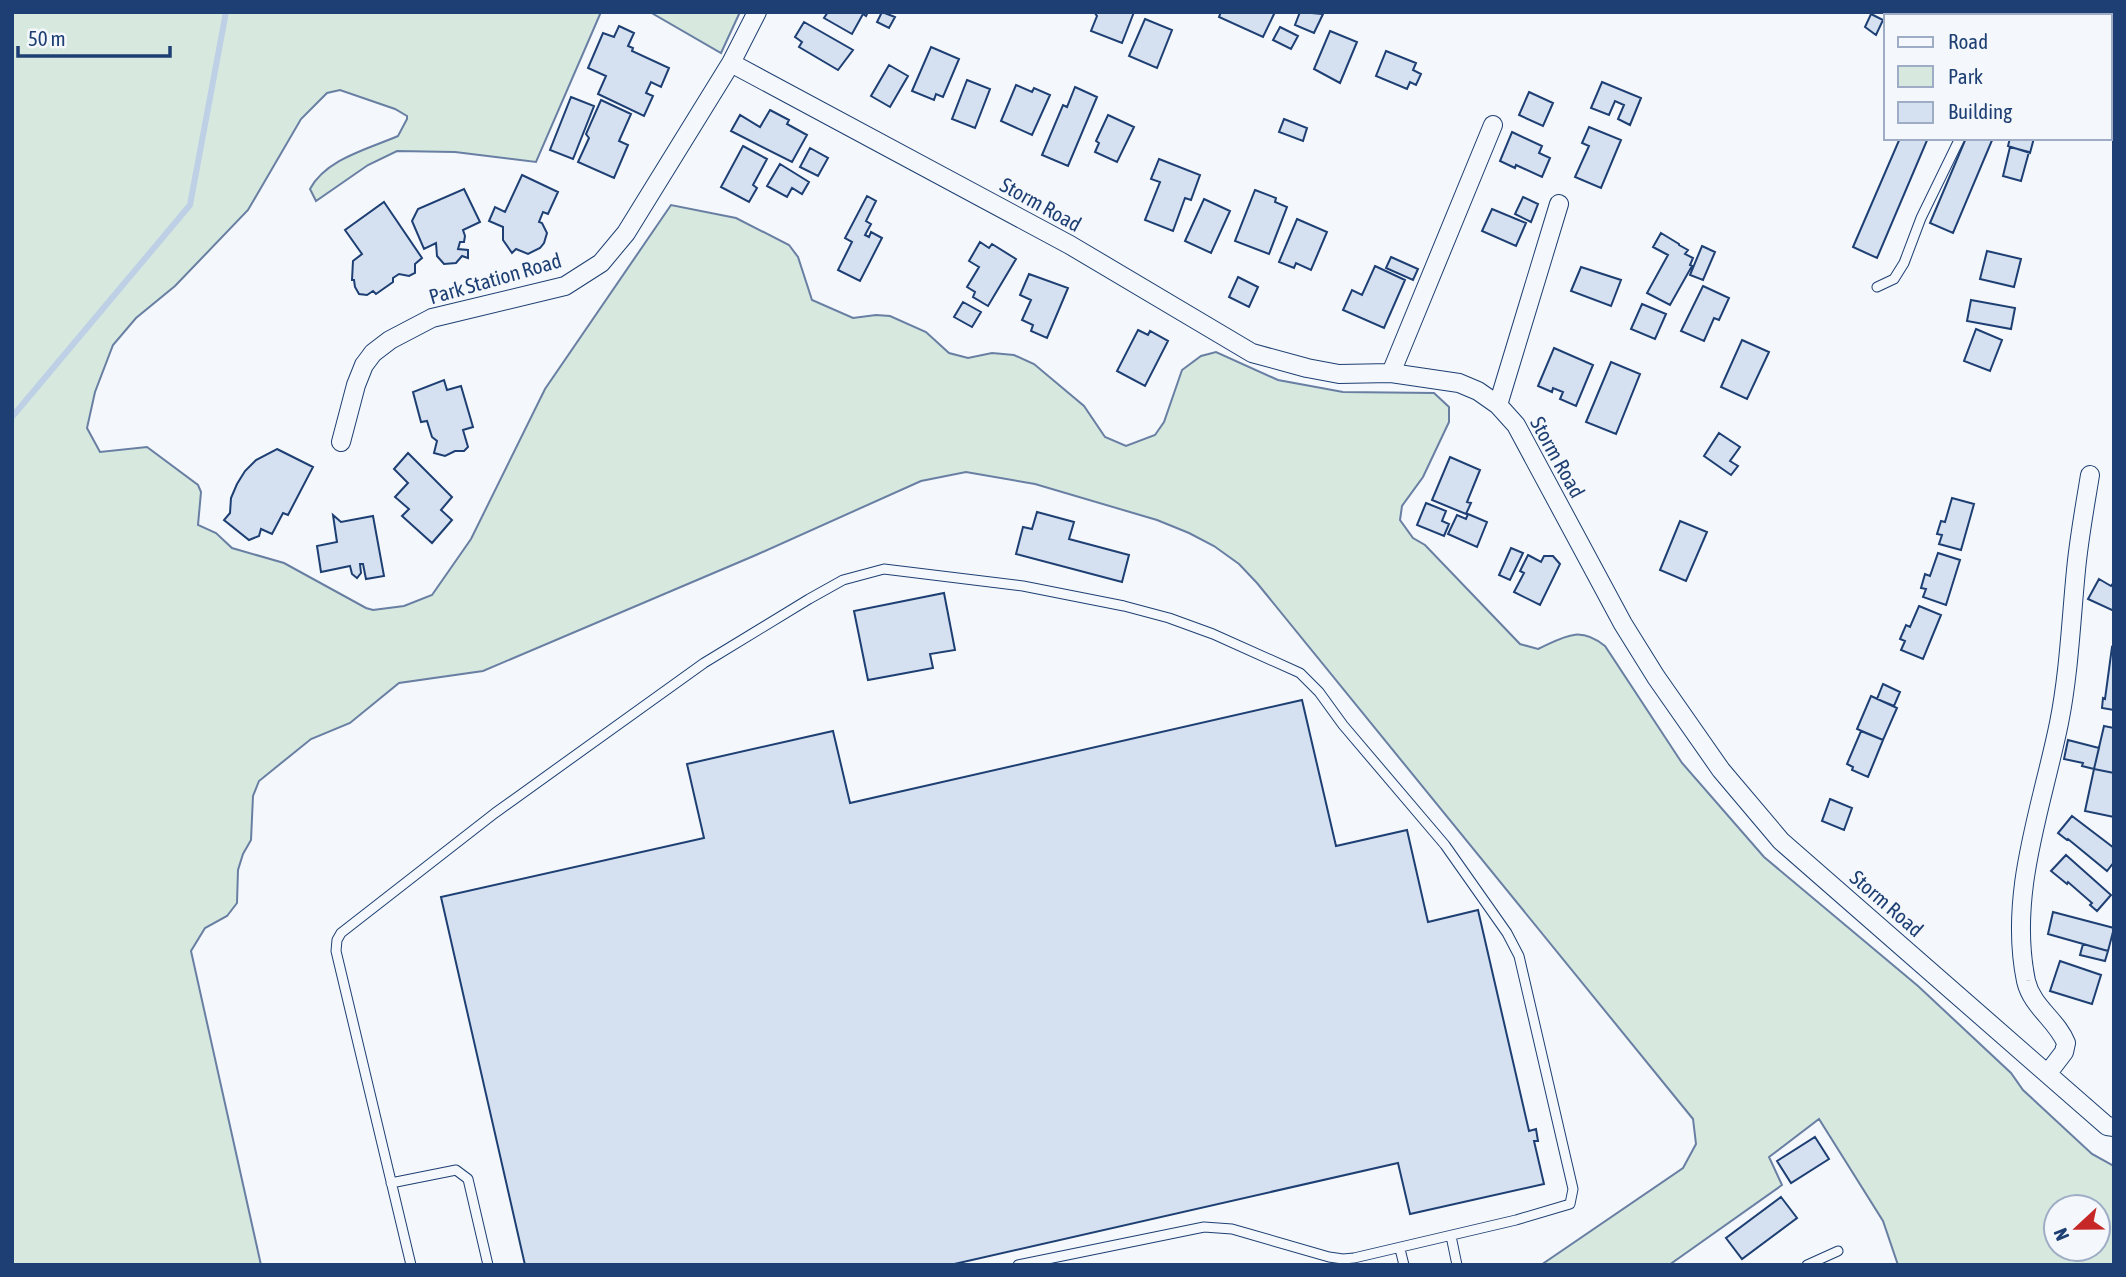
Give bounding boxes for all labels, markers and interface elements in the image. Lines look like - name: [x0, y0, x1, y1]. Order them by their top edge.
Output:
- scale bar: [18, 14, 170, 58]
- legend: [1884, 14, 2112, 140]
- text: 50 m: [28, 26, 66, 50]
- text: Road: [1948, 29, 1988, 53]
- text: Park: [1948, 64, 1983, 88]
- text: Building: [1948, 99, 2012, 123]
- street label: Storm Road: [996, 172, 1086, 236]
- street label: Park Station Road: [426, 248, 564, 308]
- street label: Storm Road: [1526, 412, 1590, 502]
- street label: Storm Road: [1846, 865, 1928, 941]
- north arrow: [2042, 1193, 2112, 1263]
- text: N: [2049, 1225, 2074, 1244]

